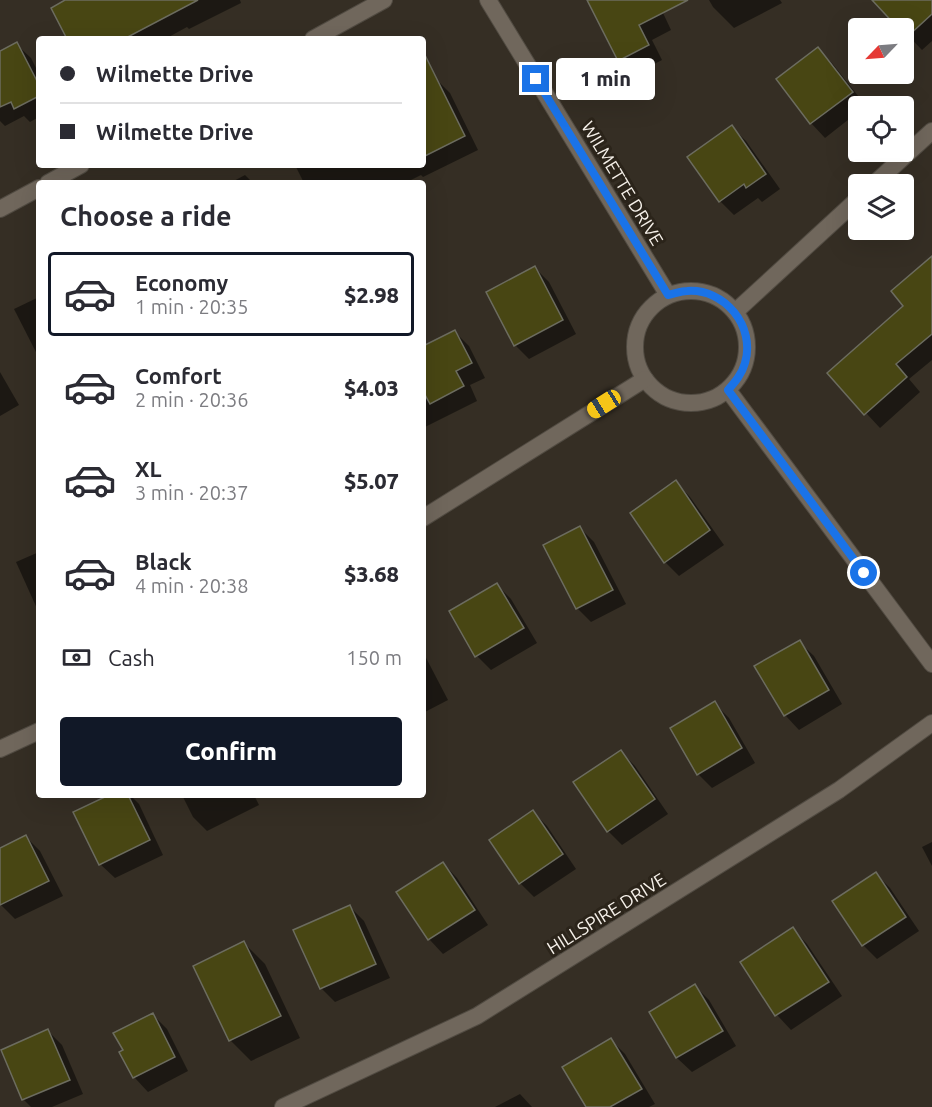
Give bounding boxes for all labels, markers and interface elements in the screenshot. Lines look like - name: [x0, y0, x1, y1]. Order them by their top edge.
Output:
- north arrow: [848, 18, 914, 84]
- map controls: [848, 18, 914, 240]
- callout: 1 min: [557, 58, 656, 100]
- text: Wilmette Drive: [96, 61, 254, 86]
- route end: [522, 65, 549, 92]
- text: 1 min: [580, 67, 631, 90]
- button: locate: [848, 96, 914, 162]
- street label: WILMETTE DRIVE: [578, 117, 668, 249]
- text: Wilmette Drive: [96, 119, 254, 144]
- button: layers: [848, 174, 914, 240]
- text: Choose a ride: [60, 201, 232, 231]
- icon: car: [63, 267, 117, 321]
- text: Economy: [135, 270, 228, 295]
- text: $2.98: [344, 282, 399, 307]
- text: 1 min · 20:35: [135, 295, 249, 318]
- icon: car: [63, 360, 117, 414]
- text: Comfort: [135, 363, 222, 388]
- text: $4.03: [344, 375, 399, 400]
- car: [584, 387, 624, 421]
- text: 2 min · 20:36: [135, 388, 249, 411]
- icon: car: [63, 453, 117, 507]
- text: XL: [135, 456, 162, 481]
- text: $5.07: [344, 468, 399, 493]
- text: 3 min · 20:37: [135, 481, 249, 504]
- icon: car: [63, 546, 117, 600]
- text: Black: [135, 549, 192, 574]
- route start: [850, 559, 877, 586]
- text: $3.68: [344, 561, 399, 586]
- text: 4 min · 20:38: [135, 574, 249, 597]
- icon: cash: [60, 641, 93, 674]
- text: Cash: [108, 645, 155, 670]
- text: 150 m: [346, 646, 402, 669]
- button: Confirm: [60, 717, 402, 786]
- street label: HILLSPIRE DRIVE: [543, 868, 669, 958]

